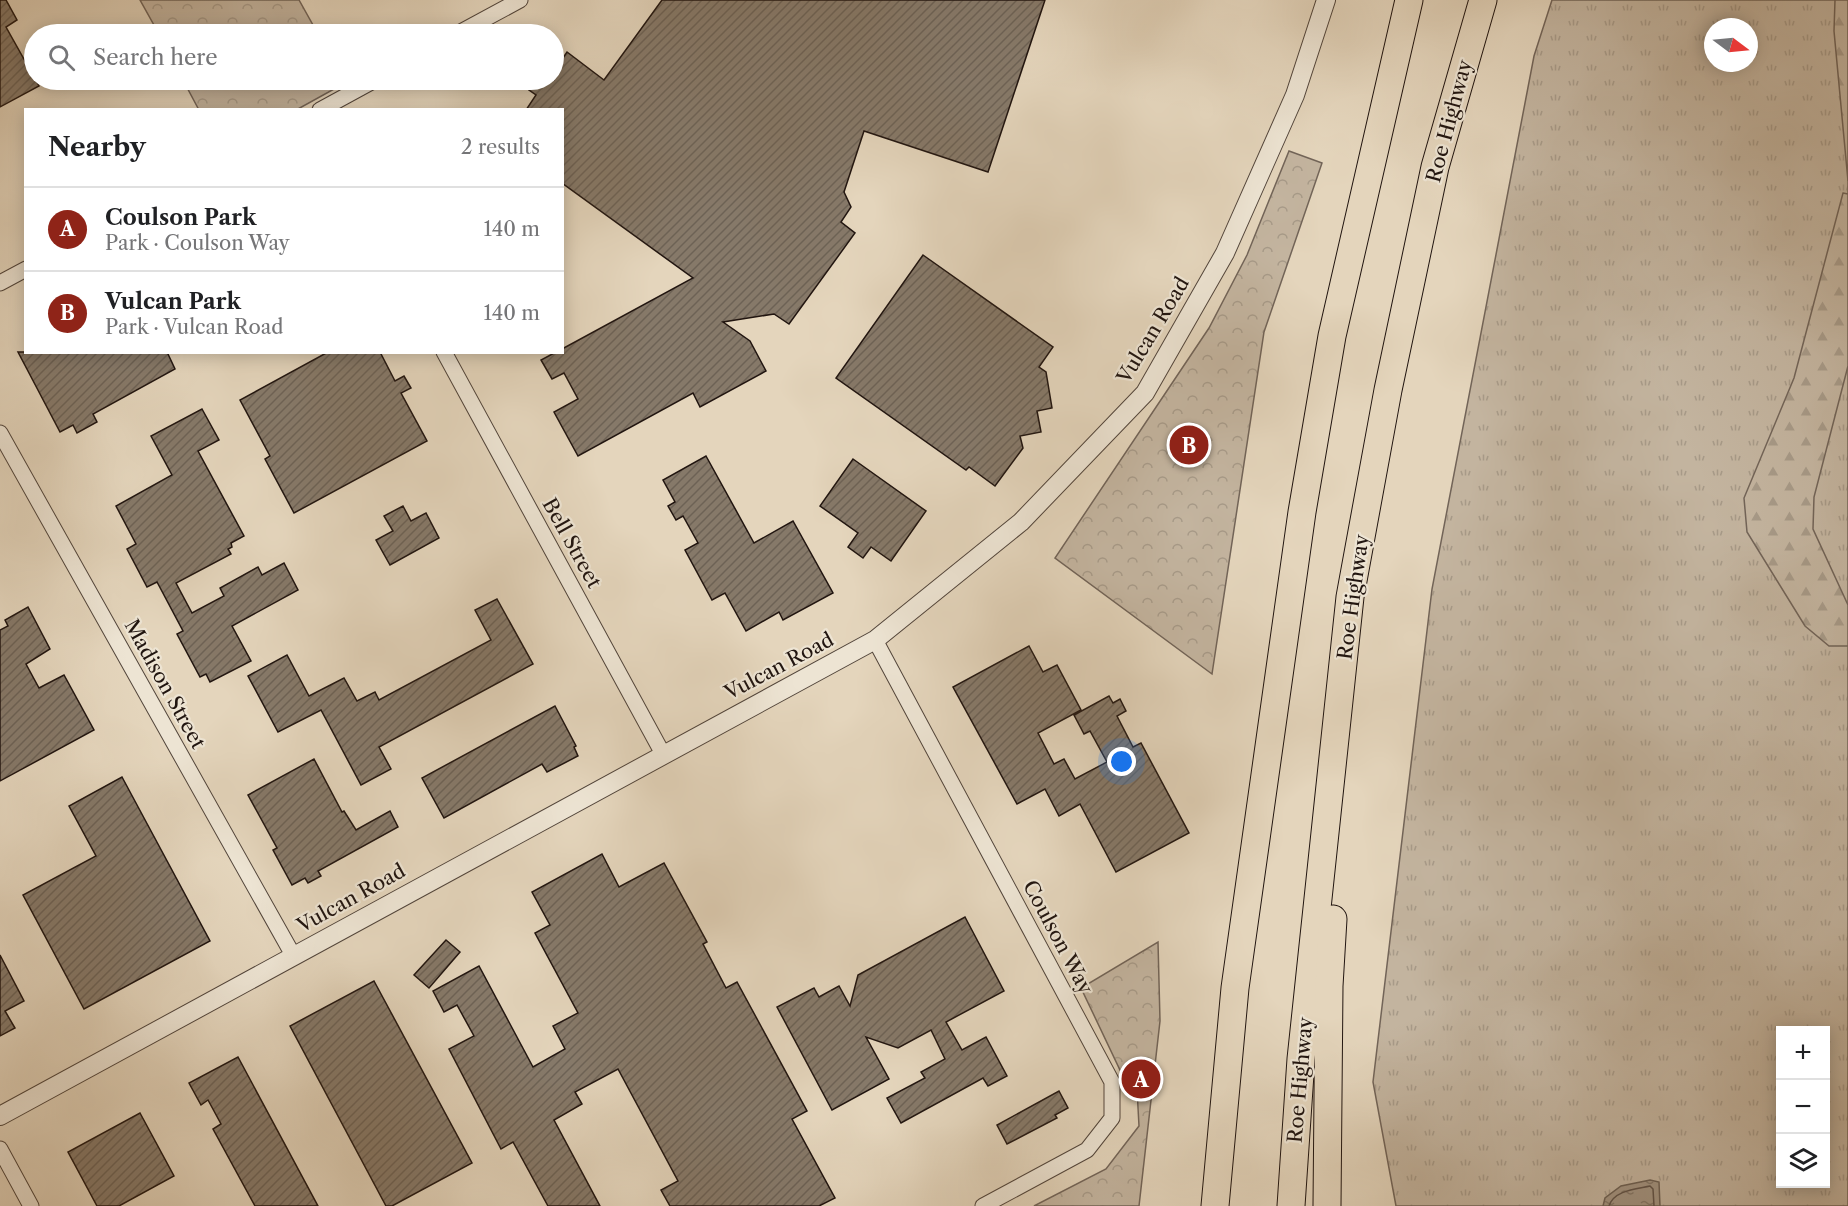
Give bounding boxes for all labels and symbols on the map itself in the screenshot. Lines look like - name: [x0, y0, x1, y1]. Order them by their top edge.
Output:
- north arrow: [1704, 18, 1758, 72]
- street label: Roe Highway: [1421, 56, 1477, 185]
- street label: Vulcan Road: [1111, 272, 1194, 388]
- pin: B: [1170, 422, 1208, 468]
- street label: Bell Street: [537, 494, 607, 592]
- street label: Roe Highway: [1332, 532, 1374, 661]
- street label: Madison Street: [120, 615, 210, 753]
- street label: Vulcan Road: [720, 627, 838, 705]
- your location: [1107, 747, 1136, 776]
- street label: Vulcan Road: [292, 858, 409, 938]
- street label: Coulson Way: [1018, 876, 1098, 999]
- street label: Roe Highway: [1283, 1015, 1318, 1144]
- pin: A: [1122, 1056, 1160, 1102]

